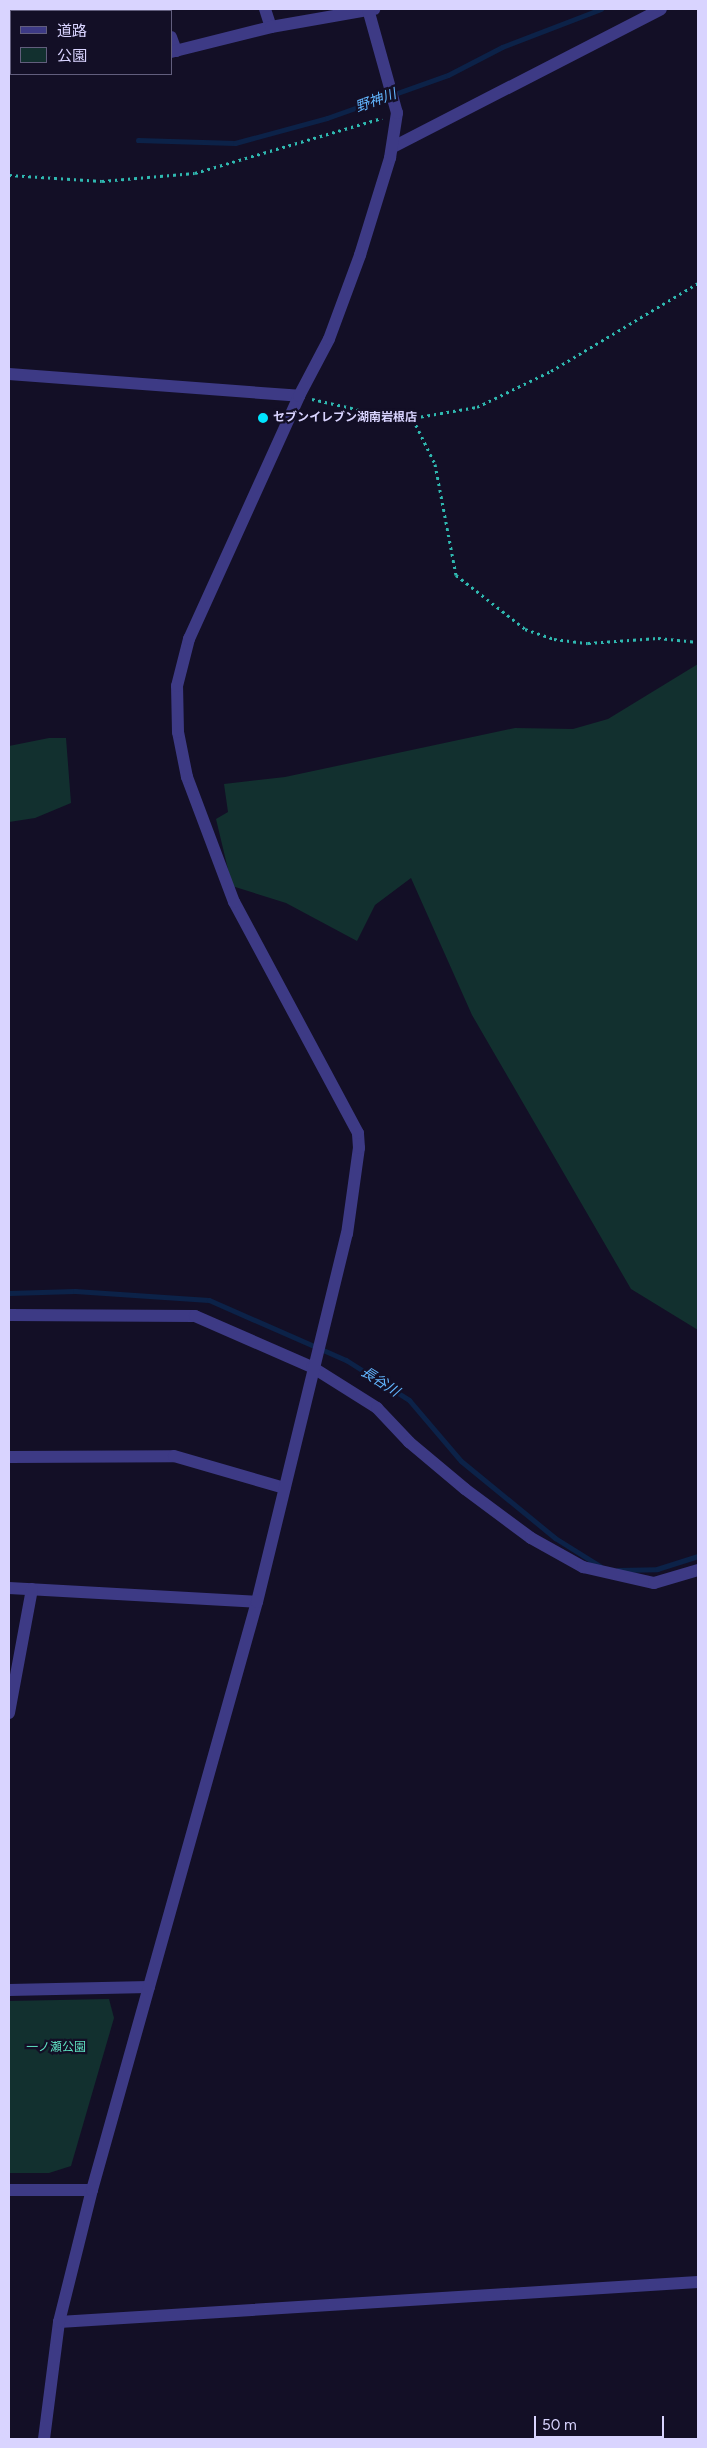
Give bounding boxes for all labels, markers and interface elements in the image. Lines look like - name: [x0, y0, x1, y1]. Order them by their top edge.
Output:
- legend: [10, 10, 172, 75]
- text: 道路: [57, 22, 87, 40]
- text: 公園: [57, 47, 87, 65]
- water label: 野神川: [353, 86, 399, 116]
- place label: セブンイレブン湖南岩根店: [273, 411, 417, 425]
- marker: セブンイレブン湖南岩根店: [257, 412, 269, 424]
- water label: 長谷川: [358, 1364, 402, 1400]
- park label: 一ノ瀬公園: [26, 2041, 86, 2055]
- scale bar: [537, 2406, 667, 2438]
- text: 50 m: [542, 2416, 577, 2434]

